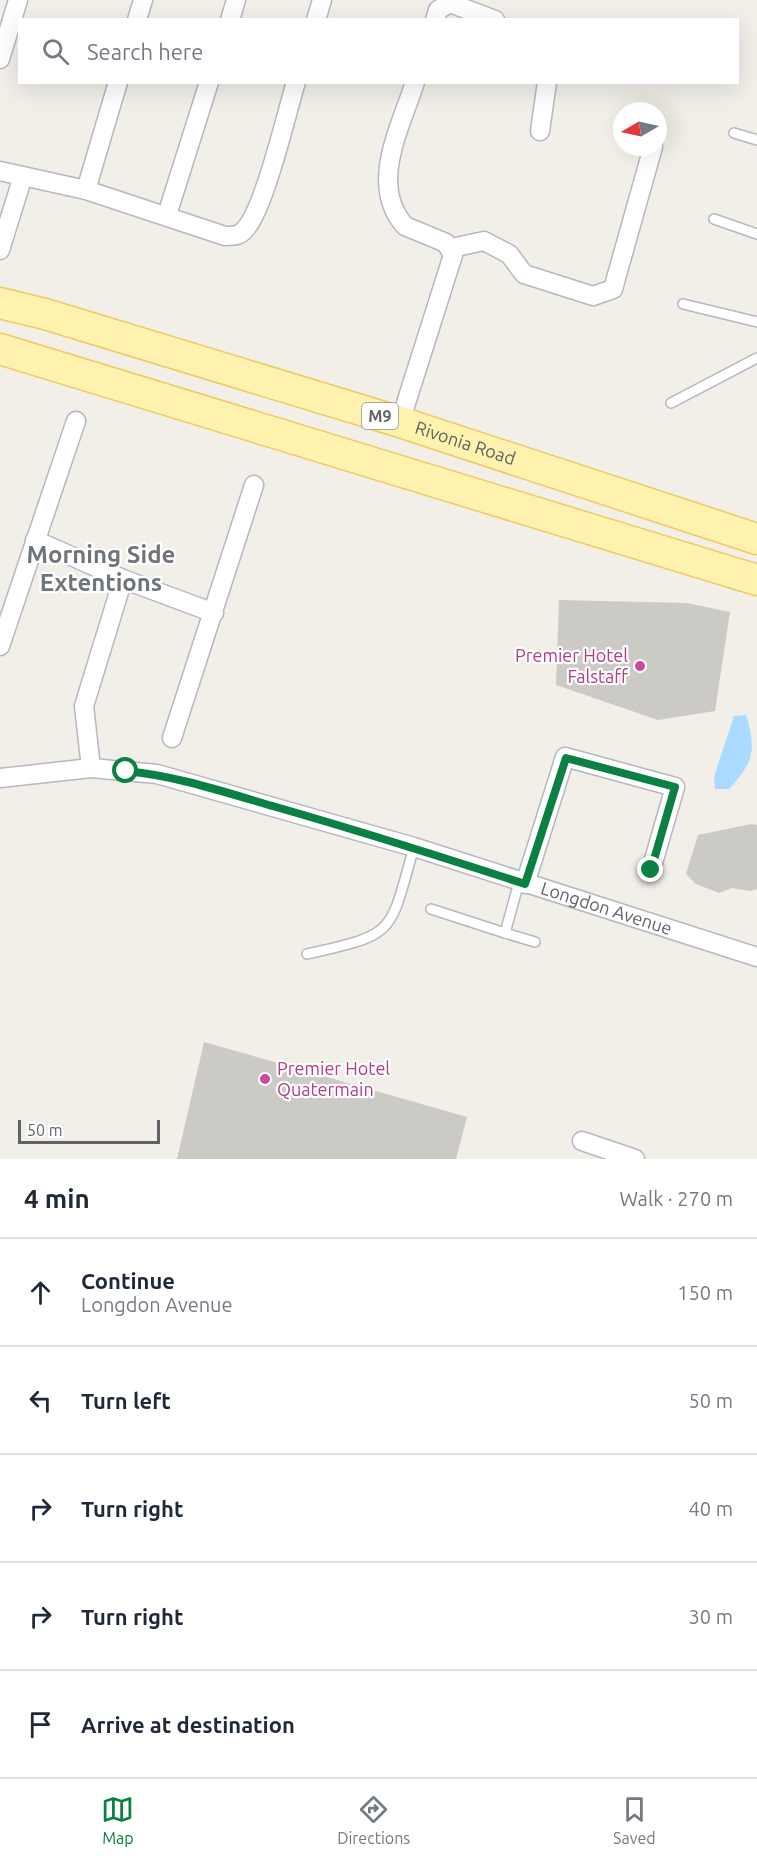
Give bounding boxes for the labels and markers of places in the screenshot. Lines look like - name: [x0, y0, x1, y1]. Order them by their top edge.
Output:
- place label: Premier Hotel Falstaff: [515, 645, 628, 686]
- marker: Premier Hotel Falstaff: [633, 659, 647, 673]
- place label: Premier Hotel Quatermain: [277, 1058, 390, 1100]
- marker: Premier Hotel Quatermain: [258, 1072, 272, 1086]

